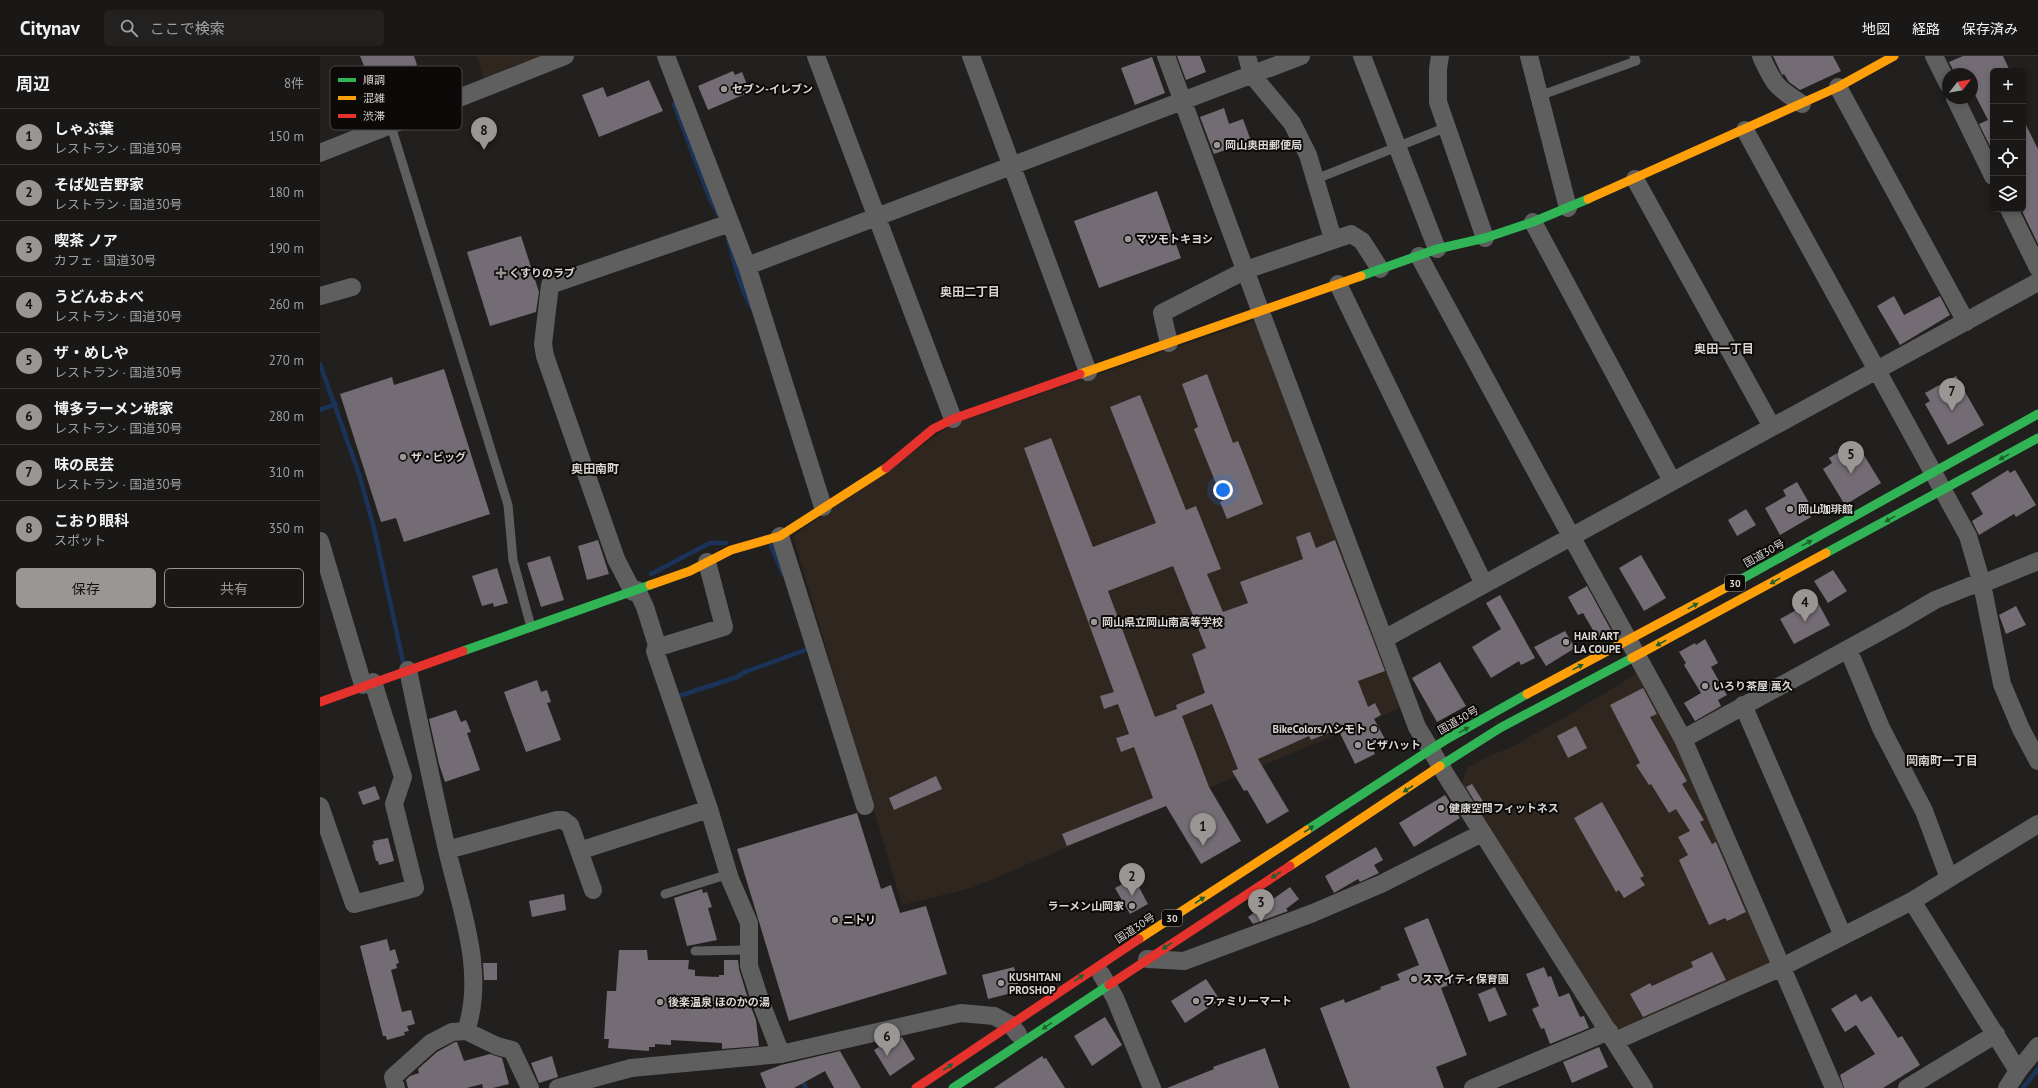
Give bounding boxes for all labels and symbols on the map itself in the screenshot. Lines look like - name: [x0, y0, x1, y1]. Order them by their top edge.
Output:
- legend: [330, 66, 462, 130]
- north arrow: [1942, 68, 1978, 104]
- text: 順調: [363, 73, 385, 87]
- place label: セブン-イレブン: [732, 82, 813, 96]
- marker: セブン-イレブン: [719, 84, 729, 94]
- text: 混雑: [363, 91, 385, 105]
- text: 渋滞: [363, 109, 385, 123]
- pin: 8: [471, 117, 497, 150]
- place label: 岡山奥田郵便局: [1225, 138, 1302, 152]
- marker: 岡山奥田郵便局: [1212, 140, 1222, 150]
- place label: マツモトキヨシ: [1136, 232, 1213, 246]
- marker: マツモトキヨシ: [1123, 234, 1133, 244]
- place label: くすりのラブ: [509, 266, 575, 280]
- marker: くすりのラブ: [496, 268, 506, 278]
- district label: 奥田二丁目: [940, 284, 1000, 299]
- district label: 奥田一丁目: [1694, 341, 1754, 356]
- pin: 7: [1939, 378, 1965, 411]
- pin: 5: [1838, 441, 1864, 474]
- place label: ザ・ビッグ: [411, 450, 466, 464]
- marker: ザ・ビッグ: [398, 452, 408, 462]
- one-way arrow: [1998, 453, 2010, 460]
- district label: 奥田南町: [571, 461, 619, 476]
- your location: [1213, 480, 1233, 500]
- place label: 岡山珈琲館: [1798, 502, 1853, 516]
- marker: 岡山珈琲館: [1785, 504, 1795, 514]
- one-way arrow: [1884, 516, 1895, 522]
- street label: 国道30号: [1741, 536, 1787, 570]
- one-way arrow: [1801, 540, 1812, 547]
- road number: 30: [1725, 575, 1745, 591]
- one-way arrow: [1770, 578, 1781, 584]
- pin: 4: [1792, 589, 1818, 622]
- one-way arrow: [1687, 602, 1698, 609]
- place label: 岡山県立岡山南高等学校: [1102, 615, 1223, 629]
- marker: 岡山県立岡山南高等学校: [1089, 617, 1099, 627]
- place label: HAIR ART LA COUPE: [1574, 629, 1621, 656]
- marker: HAIR ART LA COUPE: [1561, 637, 1571, 647]
- one-way arrow: [1655, 640, 1667, 647]
- one-way arrow: [1572, 664, 1584, 670]
- place label: いろり茶屋 萬久: [1713, 679, 1793, 693]
- marker: いろり茶屋 萬久: [1700, 681, 1710, 691]
- street label: 国道30号: [1435, 703, 1481, 737]
- place label: BikeColorsハシモト: [1272, 722, 1366, 736]
- marker: BikeColorsハシモト: [1369, 724, 1379, 734]
- one-way arrow: [1458, 726, 1470, 733]
- place label: ピザハット: [1366, 738, 1421, 752]
- marker: ピザハット: [1353, 740, 1363, 750]
- district label: 岡南町一丁目: [1906, 753, 1978, 768]
- one-way arrow: [1402, 785, 1414, 792]
- place label: 健康空間フィットネス: [1448, 801, 1559, 815]
- marker: 健康空間フィットネス: [1436, 803, 1446, 813]
- pin: 1: [1190, 813, 1216, 846]
- one-way arrow: [1304, 825, 1314, 833]
- pin: 2: [1119, 863, 1145, 896]
- one-way arrow: [1271, 871, 1281, 879]
- pin: 3: [1248, 889, 1274, 922]
- one-way arrow: [1194, 896, 1206, 903]
- place label: ラーメン山岡家: [1047, 899, 1124, 913]
- marker: ラーメン山岡家: [1127, 901, 1137, 911]
- street label: 国道30号: [1112, 910, 1158, 946]
- road number: 30: [1162, 910, 1182, 926]
- place label: ニトリ: [843, 913, 876, 927]
- marker: ニトリ: [830, 915, 840, 925]
- one-way arrow: [1162, 942, 1172, 950]
- place label: KUSHITANI PROSHOP: [1009, 970, 1061, 997]
- place label: スマイティ保育園: [1422, 972, 1509, 986]
- one-way arrow: [1074, 974, 1085, 982]
- marker: スマイティ保育園: [1409, 974, 1419, 984]
- marker: KUSHITANI PROSHOP: [996, 978, 1006, 988]
- place label: ファミリーマート: [1204, 994, 1292, 1008]
- place label: 後楽温泉 ほのかの湯: [668, 995, 770, 1009]
- marker: ファミリーマート: [1191, 996, 1201, 1006]
- marker: 後楽温泉 ほのかの湯: [655, 997, 665, 1007]
- one-way arrow: [1042, 1022, 1052, 1030]
- pin: 6: [874, 1023, 900, 1056]
- one-way arrow: [943, 1063, 954, 1070]

